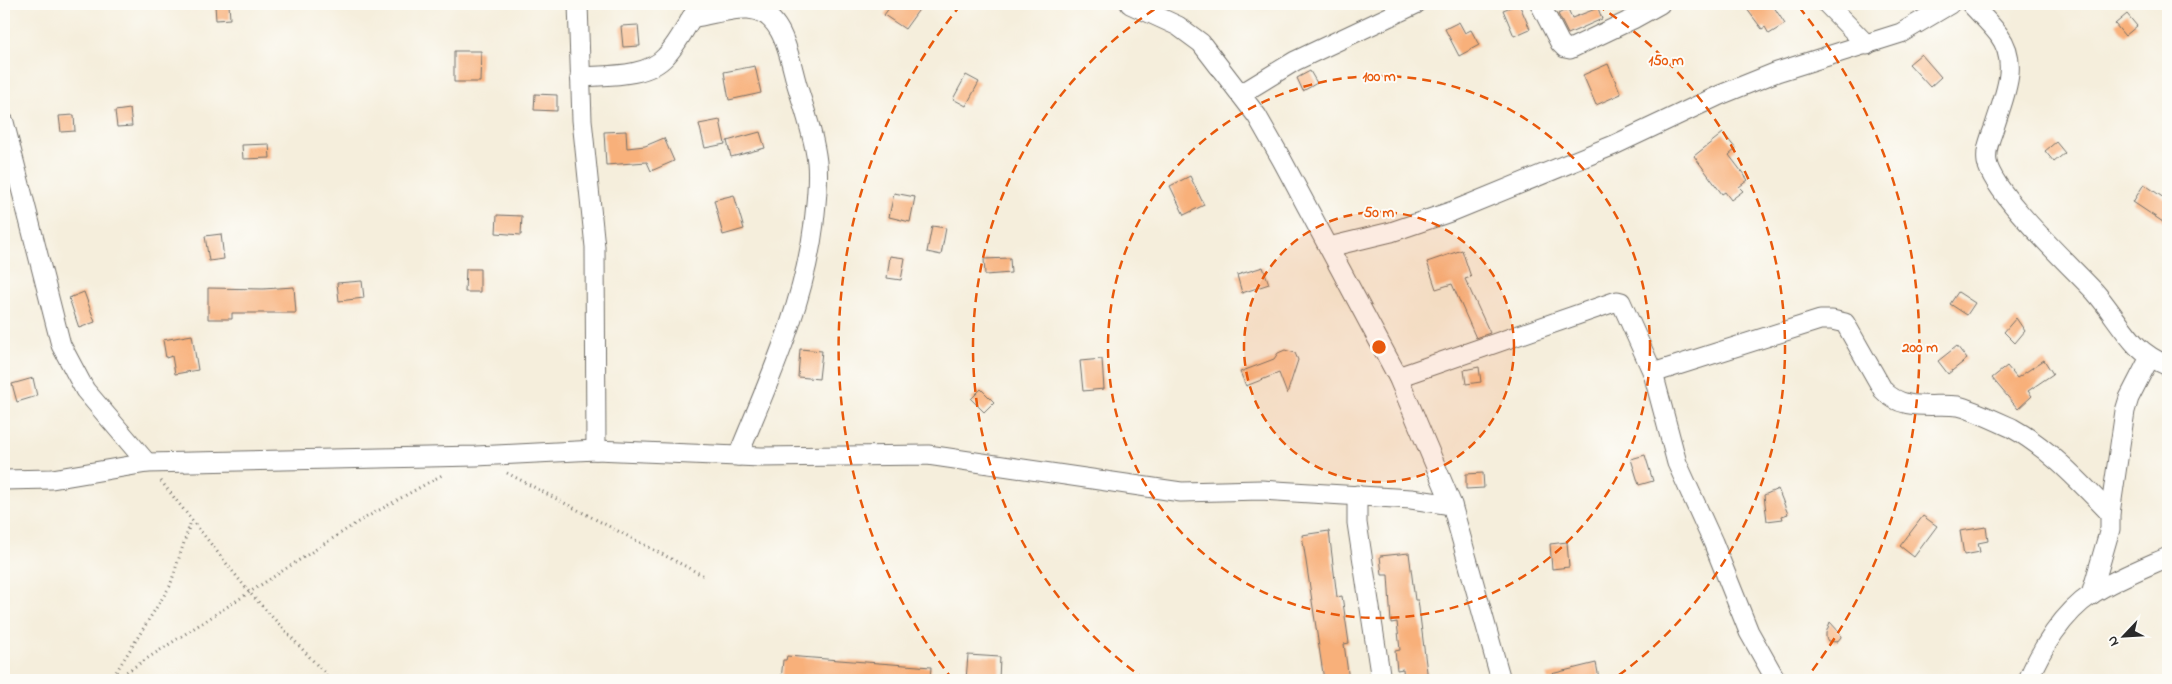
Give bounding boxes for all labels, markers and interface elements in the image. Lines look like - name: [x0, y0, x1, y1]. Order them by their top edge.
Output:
- text: 150 m: [1648, 50, 1684, 72]
- text: 100 m: [1362, 66, 1396, 88]
- text: 50 m: [1364, 202, 1395, 224]
- text: 200 m: [1901, 337, 1938, 359]
- centre of rings: [1370, 338, 1388, 356]
- north arrow: [2100, 612, 2150, 662]
- text: N: [2102, 632, 2125, 650]

